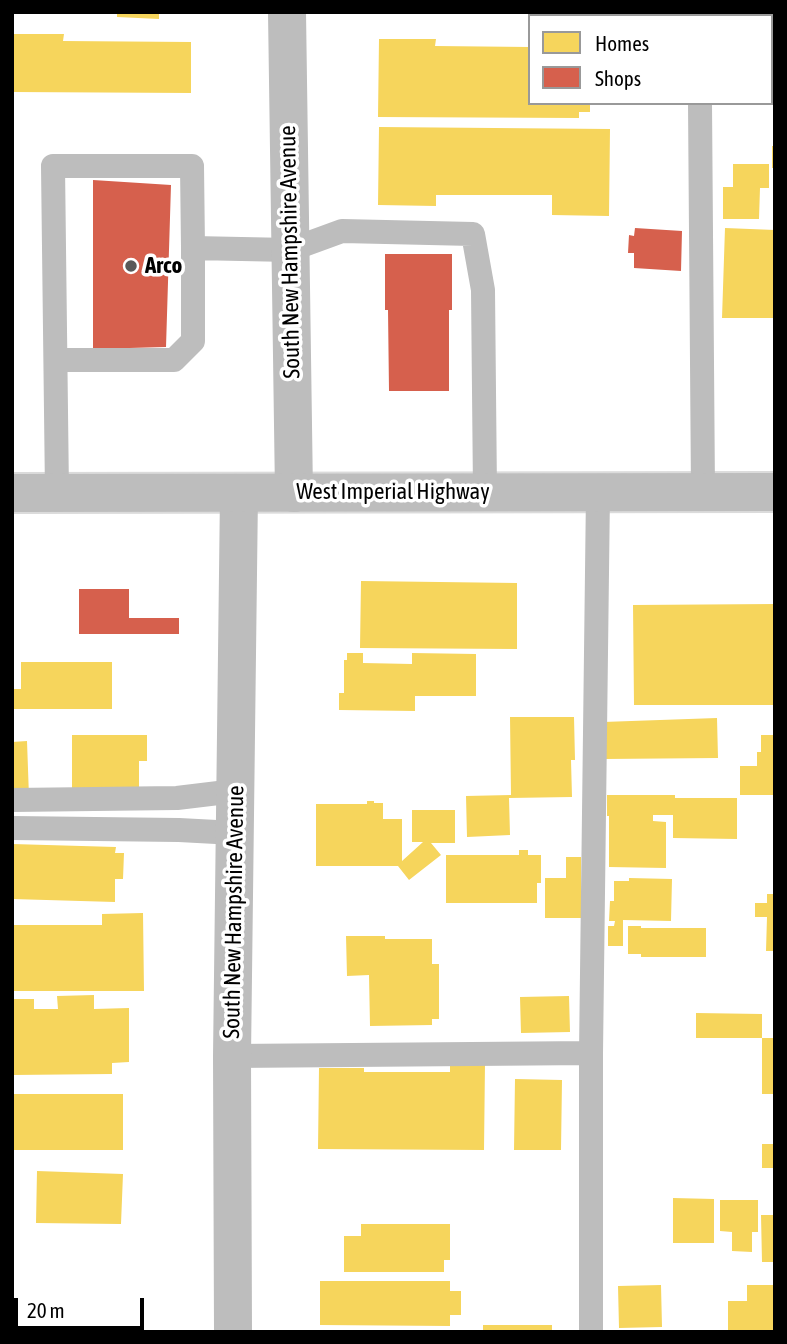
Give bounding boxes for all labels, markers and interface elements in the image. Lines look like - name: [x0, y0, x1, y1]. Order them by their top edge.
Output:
- legend: [528, 14, 773, 105]
- text: Homes: [595, 31, 649, 55]
- text: Shops: [595, 66, 641, 90]
- street label: South New Hampshire Avenue: [274, 125, 306, 379]
- place label: Arco: [145, 252, 182, 280]
- marker: Arco: [123, 258, 139, 274]
- street label: West Imperial Highway: [296, 478, 490, 506]
- street label: South New Hampshire Avenue: [218, 785, 250, 1039]
- scale bar: [18, 1284, 147, 1328]
- text: 20 m: [27, 1298, 65, 1322]

